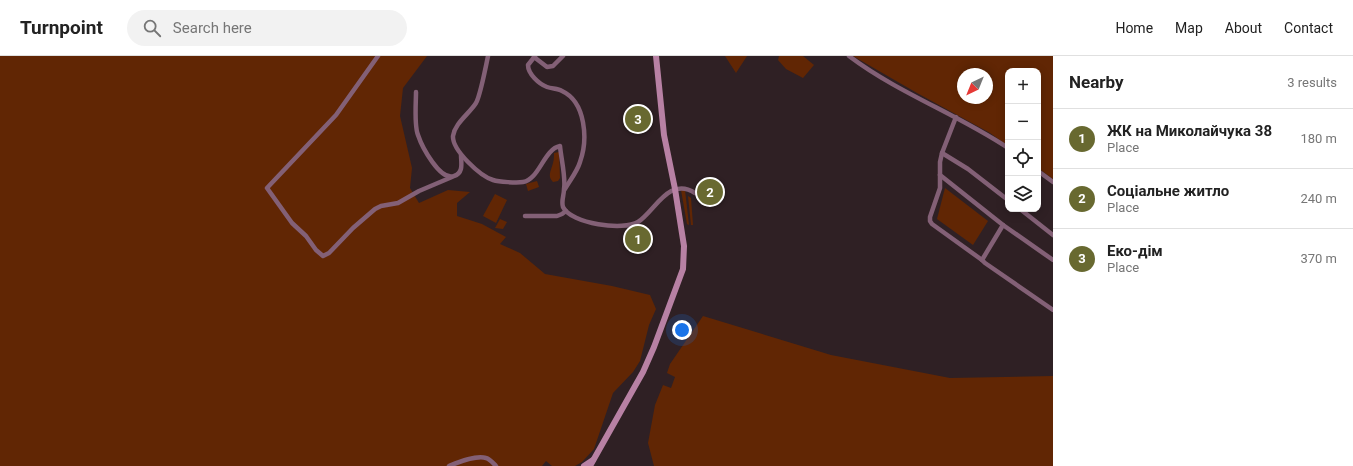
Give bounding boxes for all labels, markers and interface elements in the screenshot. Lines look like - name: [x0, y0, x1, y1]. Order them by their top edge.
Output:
- search box: [127, 10, 407, 46]
- text: Turnpoint: [20, 16, 103, 39]
- icon: search: [141, 17, 163, 39]
- text: Search here: [173, 19, 252, 37]
- text: Home: [1115, 20, 1153, 36]
- text: Map: [1175, 20, 1203, 36]
- text: About: [1225, 20, 1262, 36]
- text: Contact: [1284, 20, 1333, 36]
- north arrow: [957, 68, 993, 104]
- map controls: [1005, 68, 1041, 212]
- button: +: [1005, 68, 1041, 104]
- text: Nearby: [1069, 72, 1124, 92]
- text: 3 results: [1287, 75, 1337, 90]
- pin: 3: [625, 104, 651, 134]
- button: −: [1005, 104, 1041, 140]
- text: ЖК на Миколайчука 38: [1107, 122, 1272, 140]
- text: 1: [1078, 131, 1086, 146]
- text: 180 m: [1300, 131, 1337, 146]
- button: locate: [1005, 140, 1041, 176]
- text: Place: [1107, 140, 1139, 155]
- button: layers: [1005, 176, 1041, 212]
- pin: 2: [697, 177, 723, 207]
- text: Соціальне житло: [1107, 182, 1229, 200]
- text: 2: [1078, 191, 1086, 206]
- text: 240 m: [1300, 191, 1337, 206]
- text: Place: [1107, 200, 1139, 215]
- pin: 1: [625, 224, 651, 254]
- text: Еко-дім: [1107, 242, 1163, 260]
- text: 3: [1078, 251, 1086, 266]
- text: 370 m: [1300, 251, 1337, 266]
- text: Place: [1107, 260, 1139, 275]
- your location: [672, 320, 692, 340]

